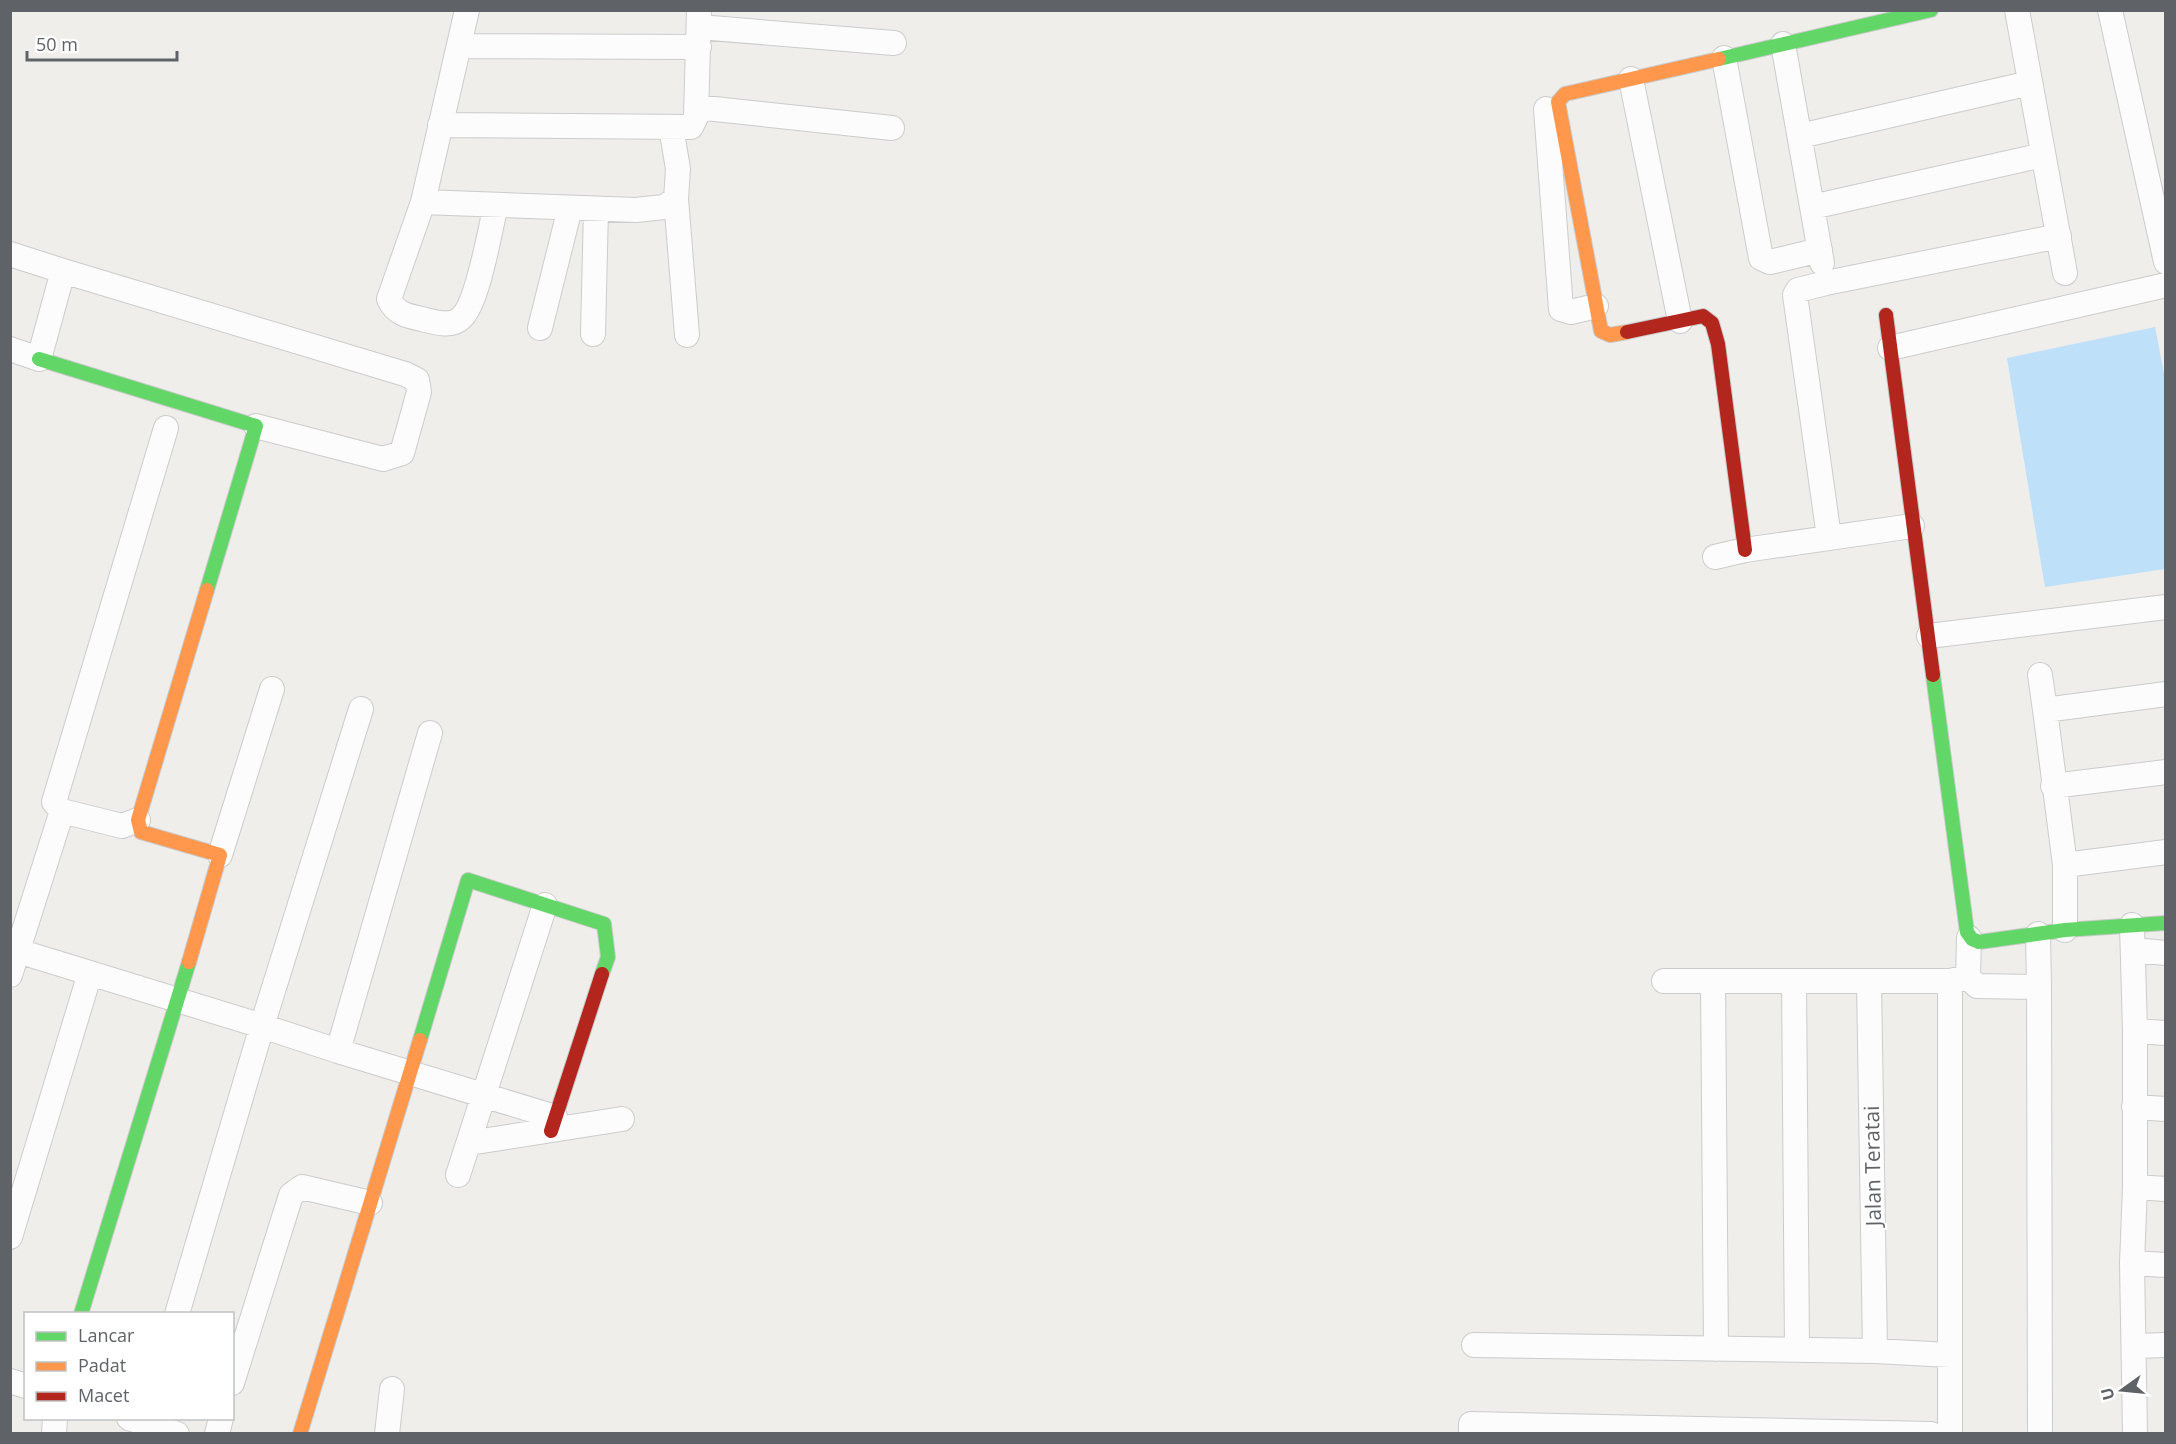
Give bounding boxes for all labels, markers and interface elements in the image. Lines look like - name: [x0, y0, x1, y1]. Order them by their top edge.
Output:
- scale bar: [27, 24, 177, 62]
- text: 50 m: [36, 32, 78, 56]
- street label: Jalan Teratai: [1857, 1105, 1887, 1229]
- legend: [24, 1312, 234, 1420]
- text: Lancar: [78, 1323, 135, 1347]
- text: Padat: [78, 1353, 126, 1377]
- north arrow: [2092, 1360, 2152, 1420]
- text: Macet: [78, 1383, 129, 1407]
- text: U: [2095, 1385, 2120, 1403]

